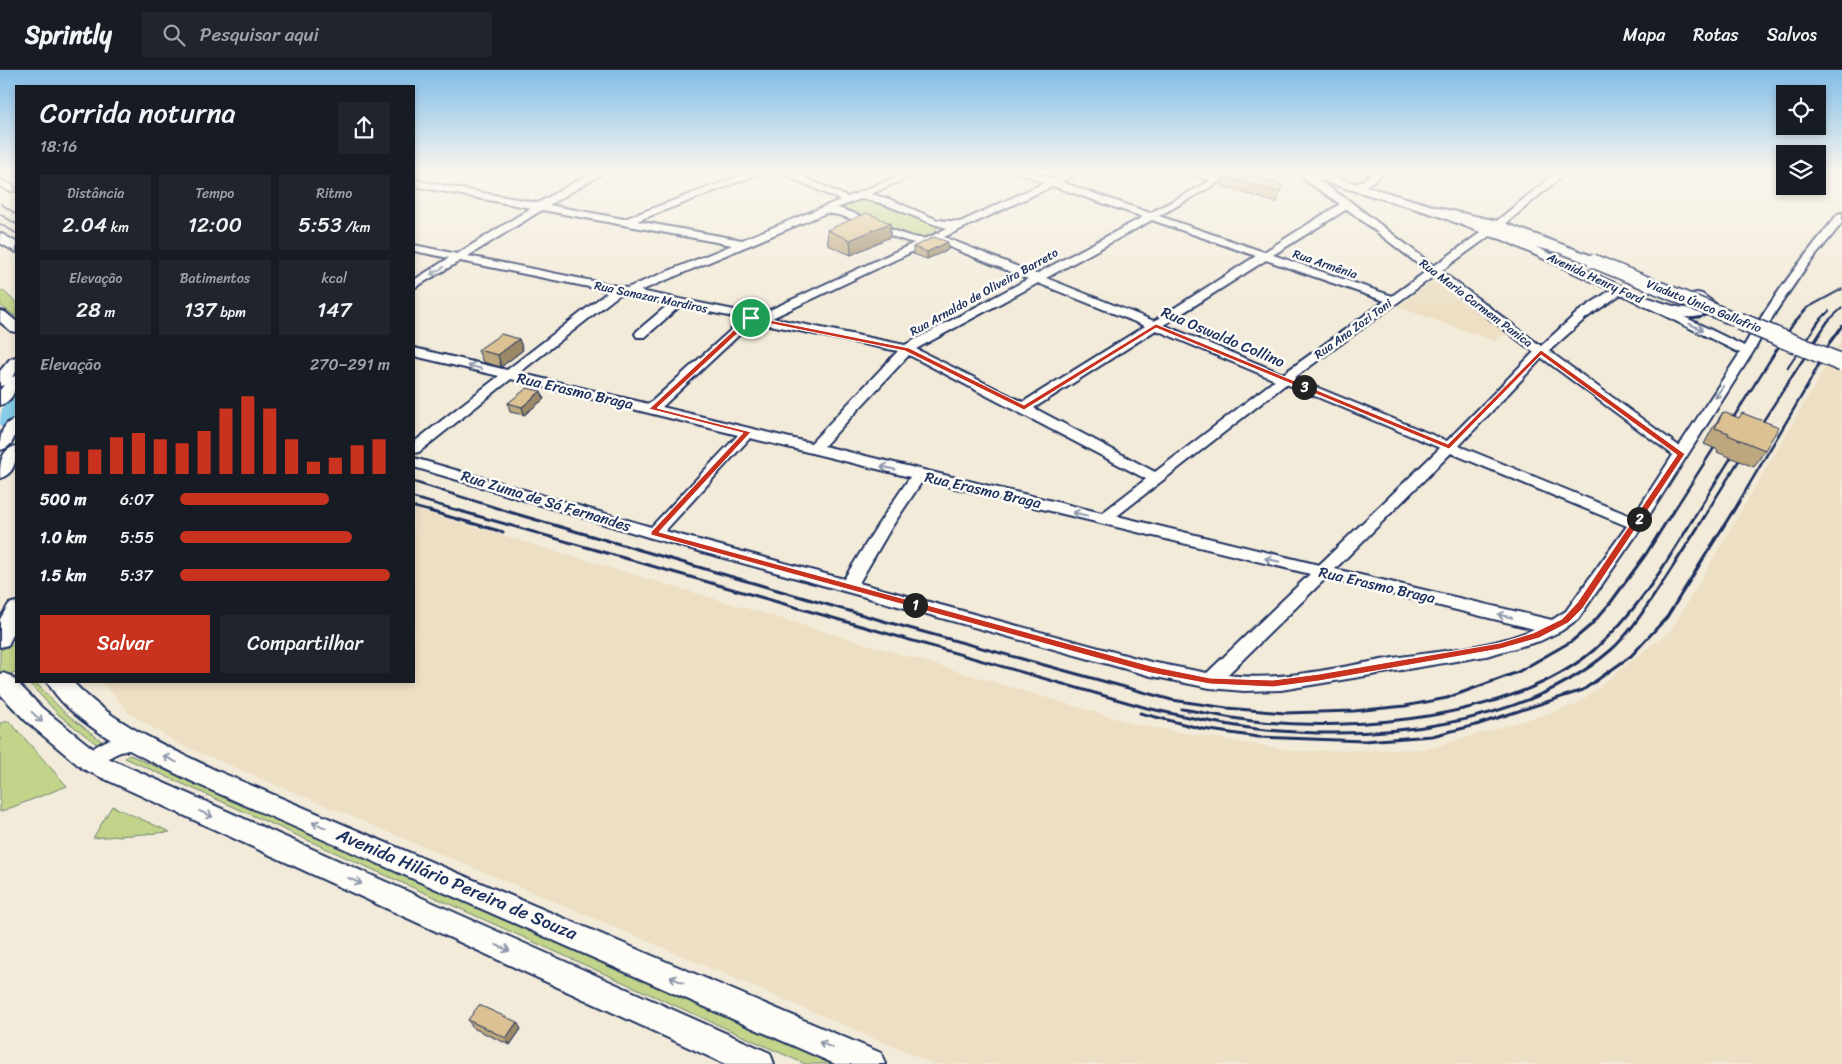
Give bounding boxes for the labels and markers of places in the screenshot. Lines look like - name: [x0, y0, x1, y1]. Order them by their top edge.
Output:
- pin: [730, 297, 772, 339]
- pin: 3: [1292, 374, 1316, 400]
- pin: 2: [1626, 506, 1652, 532]
- pin: 1: [902, 592, 928, 618]

